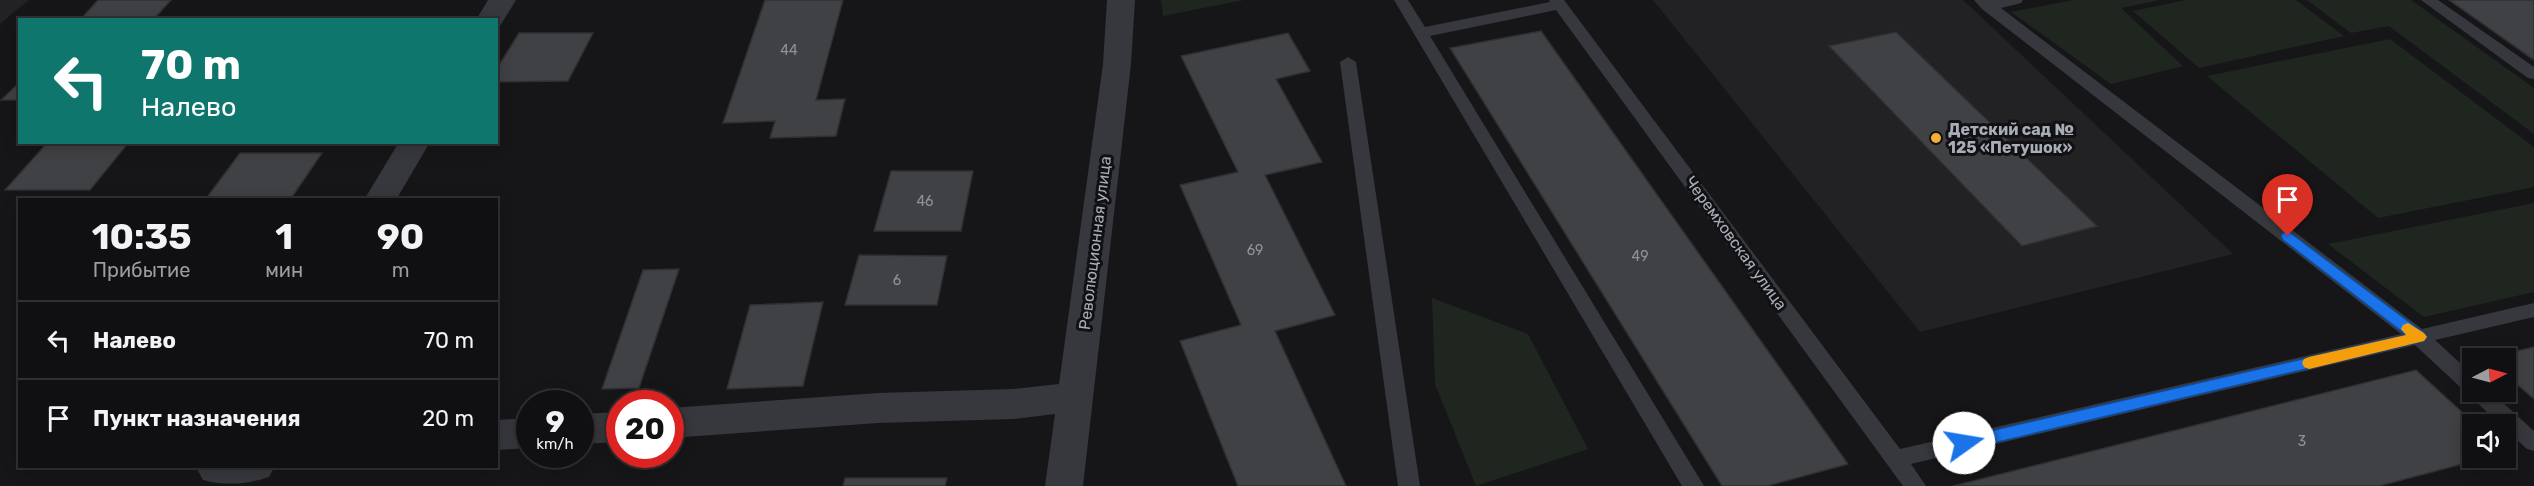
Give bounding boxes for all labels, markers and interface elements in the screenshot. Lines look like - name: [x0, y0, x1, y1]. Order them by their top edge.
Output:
- text: 70 m: [141, 40, 241, 90]
- icon: left: [42, 42, 120, 120]
- house number: 44: [780, 42, 798, 59]
- text: Налево: [141, 91, 237, 123]
- place label: Детский сад № 125 «Петушок»: [1948, 120, 2074, 157]
- marker: Детский сад № 125 «Петушок»: [1929, 131, 1943, 145]
- street label: Революционная улица: [1075, 155, 1115, 331]
- street label: Черемховская улица: [1681, 172, 1791, 314]
- pin: [2262, 174, 2313, 236]
- icon: arrive: [2271, 183, 2304, 216]
- house number: 46: [916, 193, 934, 210]
- text: 10:35: [92, 215, 192, 258]
- text: 1: [275, 215, 293, 258]
- text: 90: [377, 215, 424, 258]
- house number: 69: [1247, 242, 1263, 259]
- house number: 49: [1632, 248, 1648, 265]
- text: Прибытие: [93, 258, 190, 282]
- text: мин: [265, 258, 303, 282]
- text: m: [392, 258, 409, 282]
- house number: 6: [893, 272, 901, 289]
- icon: left: [42, 324, 75, 357]
- text: Налево: [93, 327, 176, 354]
- text: 70 m: [424, 327, 474, 354]
- north arrow: [2462, 348, 2516, 402]
- map controls: [2462, 348, 2516, 468]
- speed limit sign: 20: [606, 390, 684, 468]
- icon: arrive: [42, 402, 75, 435]
- text: 9: [545, 404, 565, 440]
- text: Пункт назначения: [93, 405, 301, 432]
- text: 20 m: [422, 405, 474, 432]
- position arrow: [1932, 411, 1996, 475]
- button: sound: [2462, 414, 2516, 468]
- house number: 3: [2298, 433, 2306, 450]
- text: km/h: [536, 435, 574, 453]

